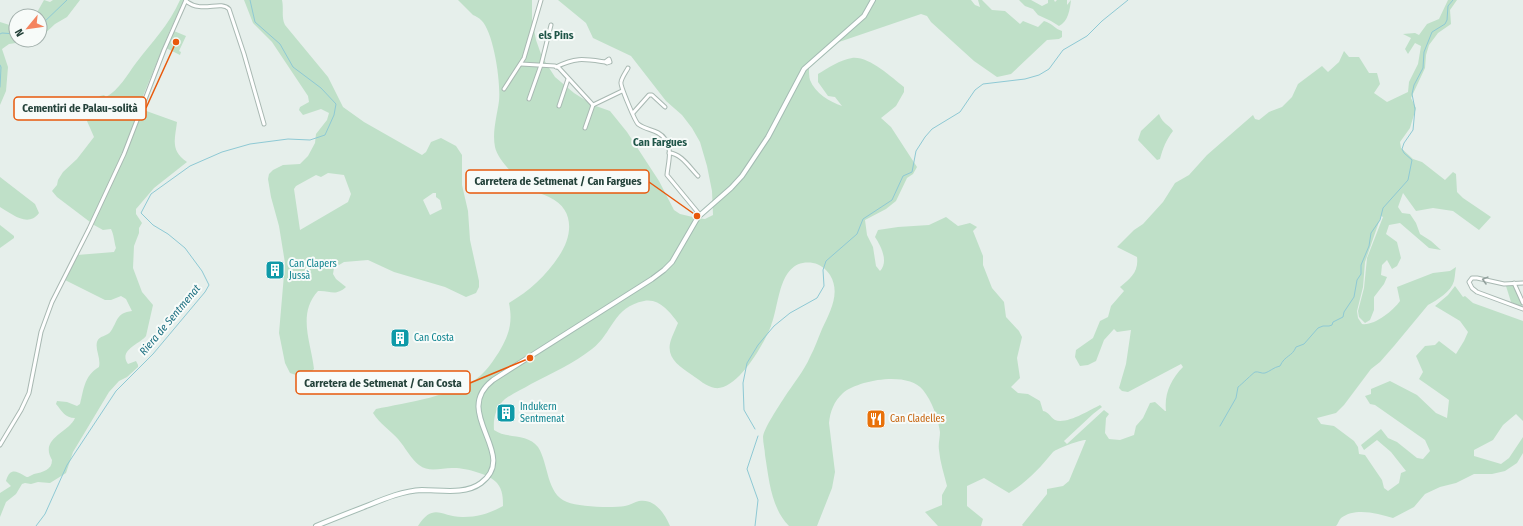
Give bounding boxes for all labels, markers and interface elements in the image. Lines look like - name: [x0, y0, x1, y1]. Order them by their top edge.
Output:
- north arrow: [8, 8, 48, 48]
- text: N: [12, 27, 27, 39]
- district label: els Pins: [538, 29, 574, 42]
- callout: Cementiri de Palau-solità: [14, 97, 146, 120]
- text: Cementiri de Palau-solità: [22, 102, 138, 115]
- district label: Can Fargues: [633, 136, 687, 149]
- callout: Carretera de Setmenat / Can Fargues: [466, 170, 649, 193]
- text: Carretera de Setmenat / Can Fargues: [474, 175, 642, 188]
- place label: Can Clapers Jussà: [289, 258, 337, 282]
- building icon: Can Clapers Jussà: [264, 259, 286, 281]
- one-way arrow: [1481, 276, 1488, 285]
- water label: Riera de Sentmenat: [137, 282, 203, 358]
- building icon: Can Costa: [389, 327, 411, 349]
- place label: Can Costa: [414, 332, 454, 344]
- callout: Carretera de Setmenat / Can Costa: [296, 371, 470, 394]
- text: Carretera de Setmenat / Can Costa: [304, 377, 462, 390]
- place label: Indukern Sentmenat: [520, 401, 565, 425]
- building icon: Indukern Sentmenat: [495, 402, 517, 424]
- restaurant icon: Can Cladelles: [865, 408, 887, 430]
- place label: Can Cladelles: [890, 413, 945, 425]

